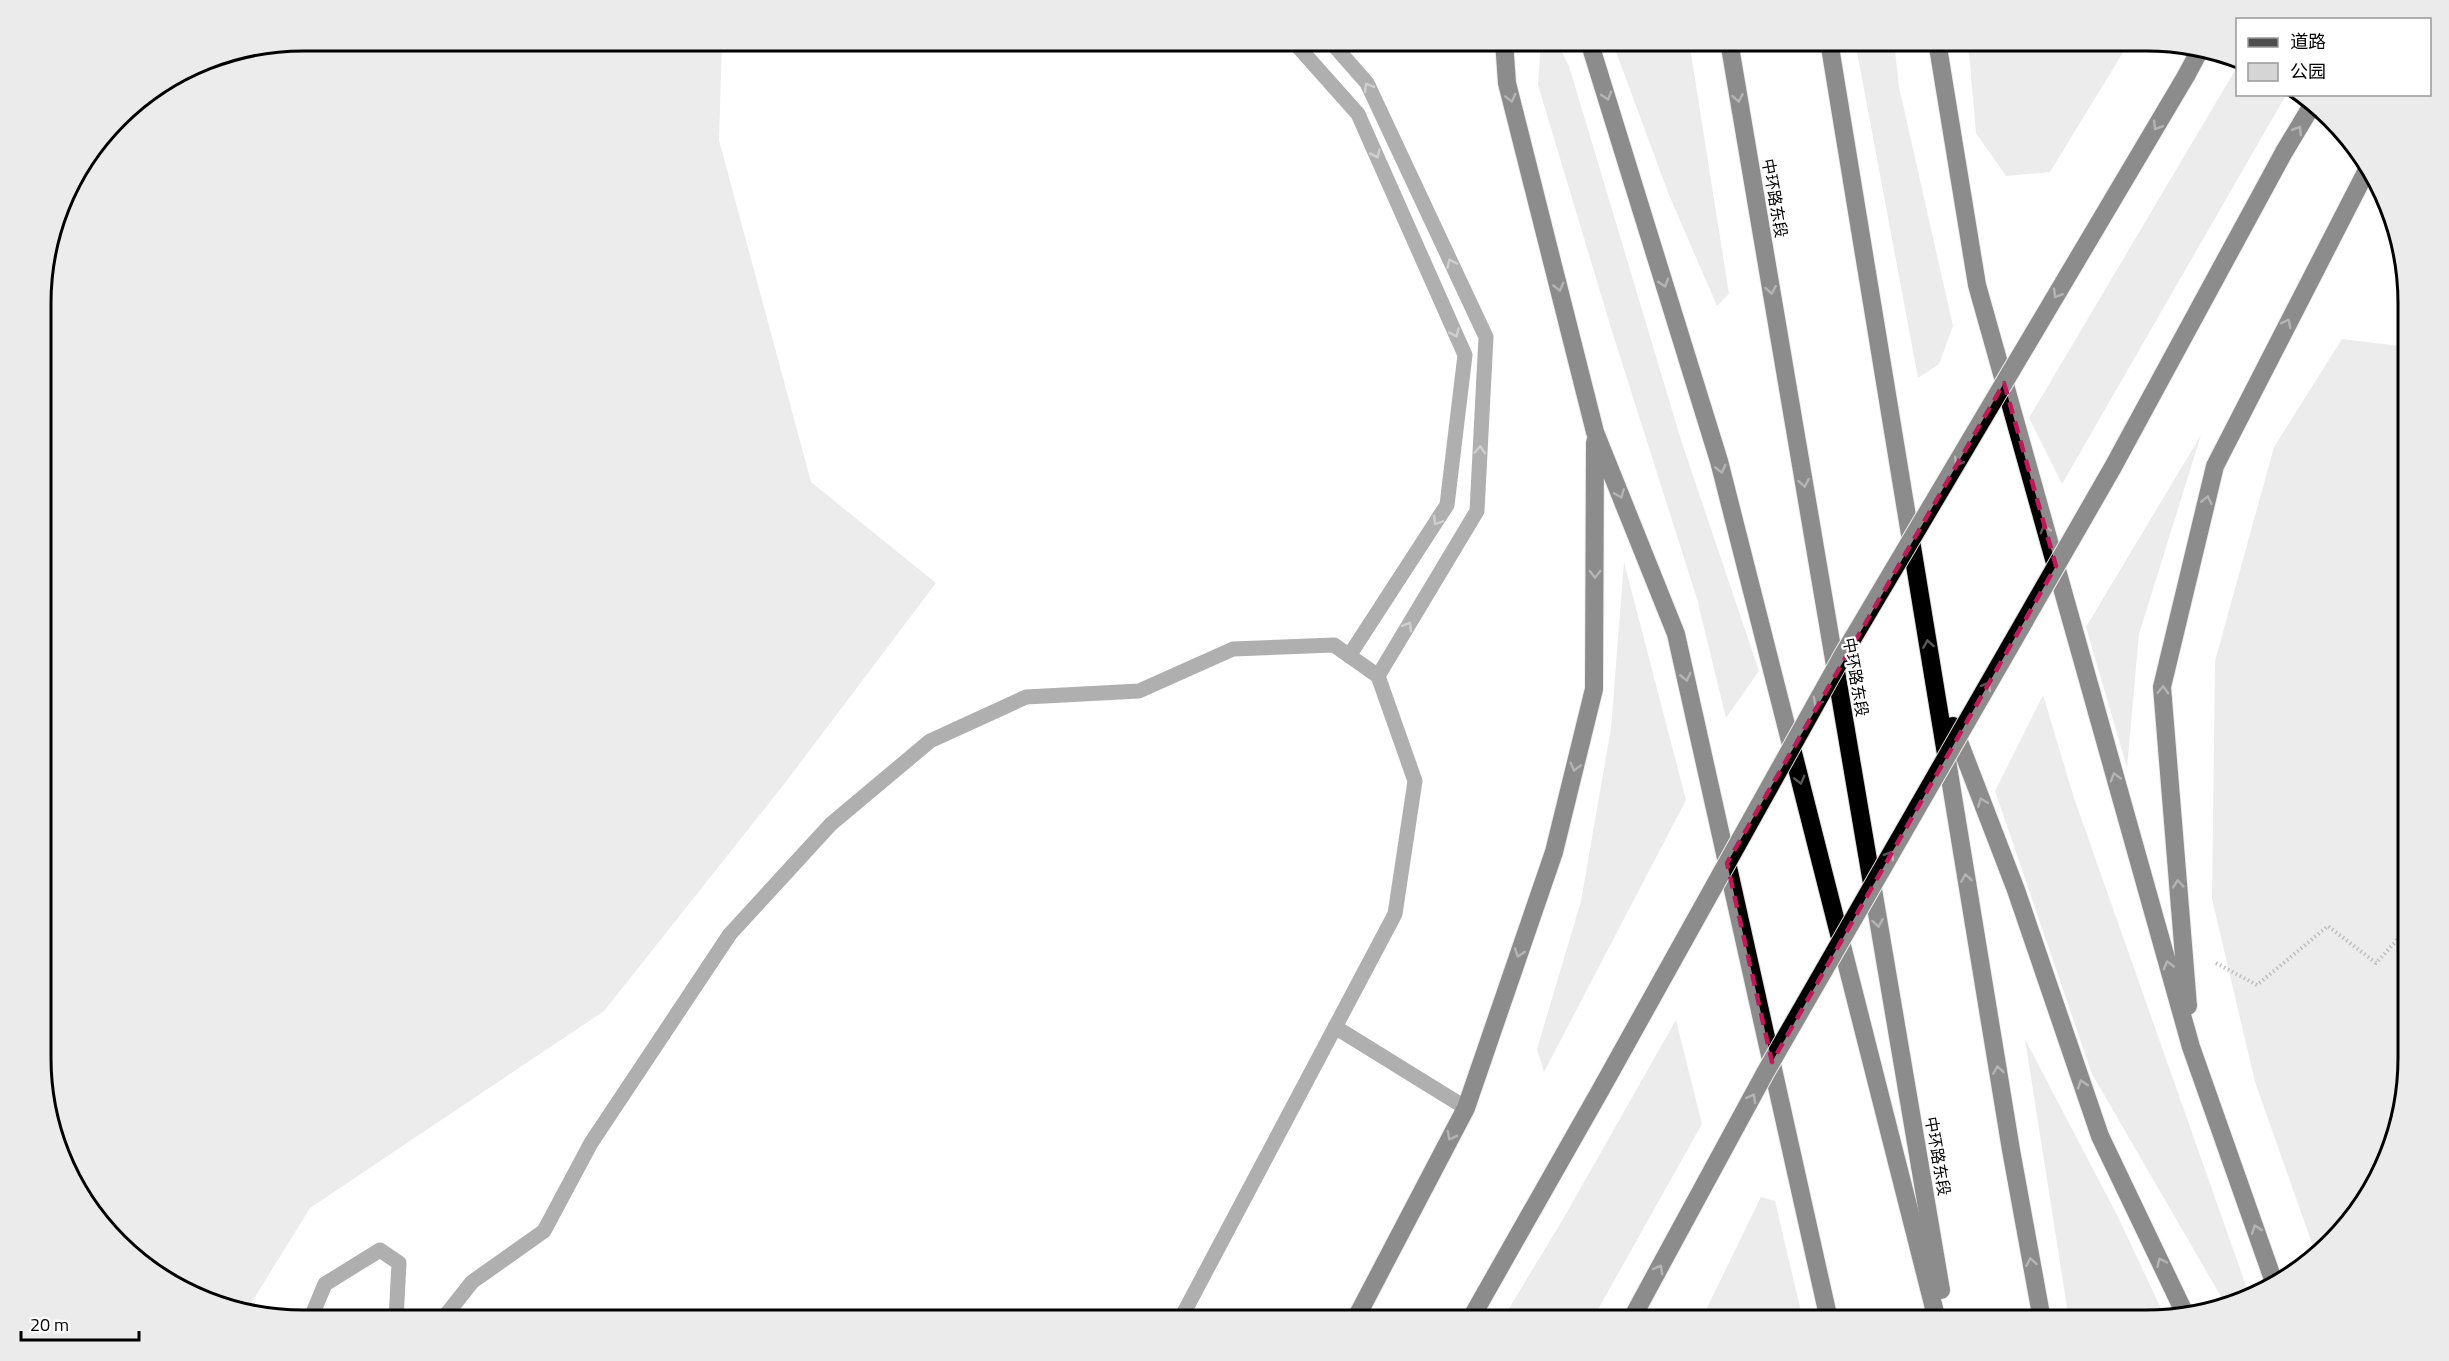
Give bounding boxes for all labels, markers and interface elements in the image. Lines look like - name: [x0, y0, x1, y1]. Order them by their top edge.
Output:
- legend: [2236, 18, 2431, 96]
- text: 道路: [2290, 28, 2326, 55]
- text: 公园: [2290, 58, 2326, 85]
- one-way arrow: [1363, 83, 1375, 93]
- one-way arrow: [1600, 90, 1612, 101]
- one-way arrow: [1503, 93, 1516, 103]
- one-way arrow: [1732, 94, 1744, 103]
- one-way arrow: [2152, 120, 2164, 130]
- one-way arrow: [2290, 125, 2301, 136]
- one-way arrow: [1369, 148, 1381, 159]
- street label: 中环路东段: [1756, 157, 1794, 239]
- one-way arrow: [1447, 258, 1459, 269]
- one-way arrow: [1657, 277, 1669, 288]
- one-way arrow: [1551, 282, 1564, 292]
- one-way arrow: [1764, 285, 1777, 295]
- one-way arrow: [2053, 288, 2064, 298]
- one-way arrow: [2280, 318, 2292, 329]
- one-way arrow: [1448, 326, 1460, 337]
- one-way arrow: [1474, 445, 1487, 454]
- one-way arrow: [1953, 456, 1965, 466]
- one-way arrow: [1714, 464, 1727, 474]
- one-way arrow: [1797, 478, 1809, 487]
- one-way arrow: [1613, 488, 1625, 499]
- one-way arrow: [2199, 495, 2212, 505]
- one-way arrow: [1432, 515, 1444, 525]
- one-way arrow: [2040, 524, 2053, 534]
- one-way arrow: [1589, 569, 1601, 578]
- one-way arrow: [1401, 622, 1412, 632]
- street label: 中环路东段: [1837, 636, 1875, 718]
- one-way arrow: [1922, 639, 1934, 649]
- one-way arrow: [1679, 672, 1692, 682]
- one-way arrow: [1980, 682, 1991, 692]
- one-way arrow: [2157, 685, 2170, 694]
- one-way arrow: [1813, 696, 1824, 707]
- one-way arrow: [1570, 761, 1583, 771]
- one-way arrow: [2110, 772, 2122, 783]
- one-way arrow: [1793, 775, 1806, 785]
- one-way arrow: [1977, 797, 1989, 808]
- one-way arrow: [1883, 851, 1894, 861]
- one-way arrow: [1960, 873, 1973, 883]
- one-way arrow: [2172, 879, 2185, 888]
- one-way arrow: [1872, 919, 1884, 928]
- one-way arrow: [1513, 947, 1526, 958]
- one-way arrow: [2163, 960, 2175, 971]
- one-way arrow: [1992, 1066, 2004, 1075]
- one-way arrow: [2077, 1079, 2089, 1090]
- one-way arrow: [1745, 1093, 1756, 1104]
- street label: 中环路东段: [1919, 1115, 1957, 1197]
- one-way arrow: [1447, 1129, 1459, 1140]
- one-way arrow: [2250, 1225, 2263, 1235]
- one-way arrow: [2025, 1258, 2038, 1268]
- one-way arrow: [2156, 1258, 2168, 1269]
- one-way arrow: [1652, 1265, 1663, 1275]
- scale bar: [21, 1304, 140, 1342]
- text: 20 m: [30, 1311, 69, 1338]

